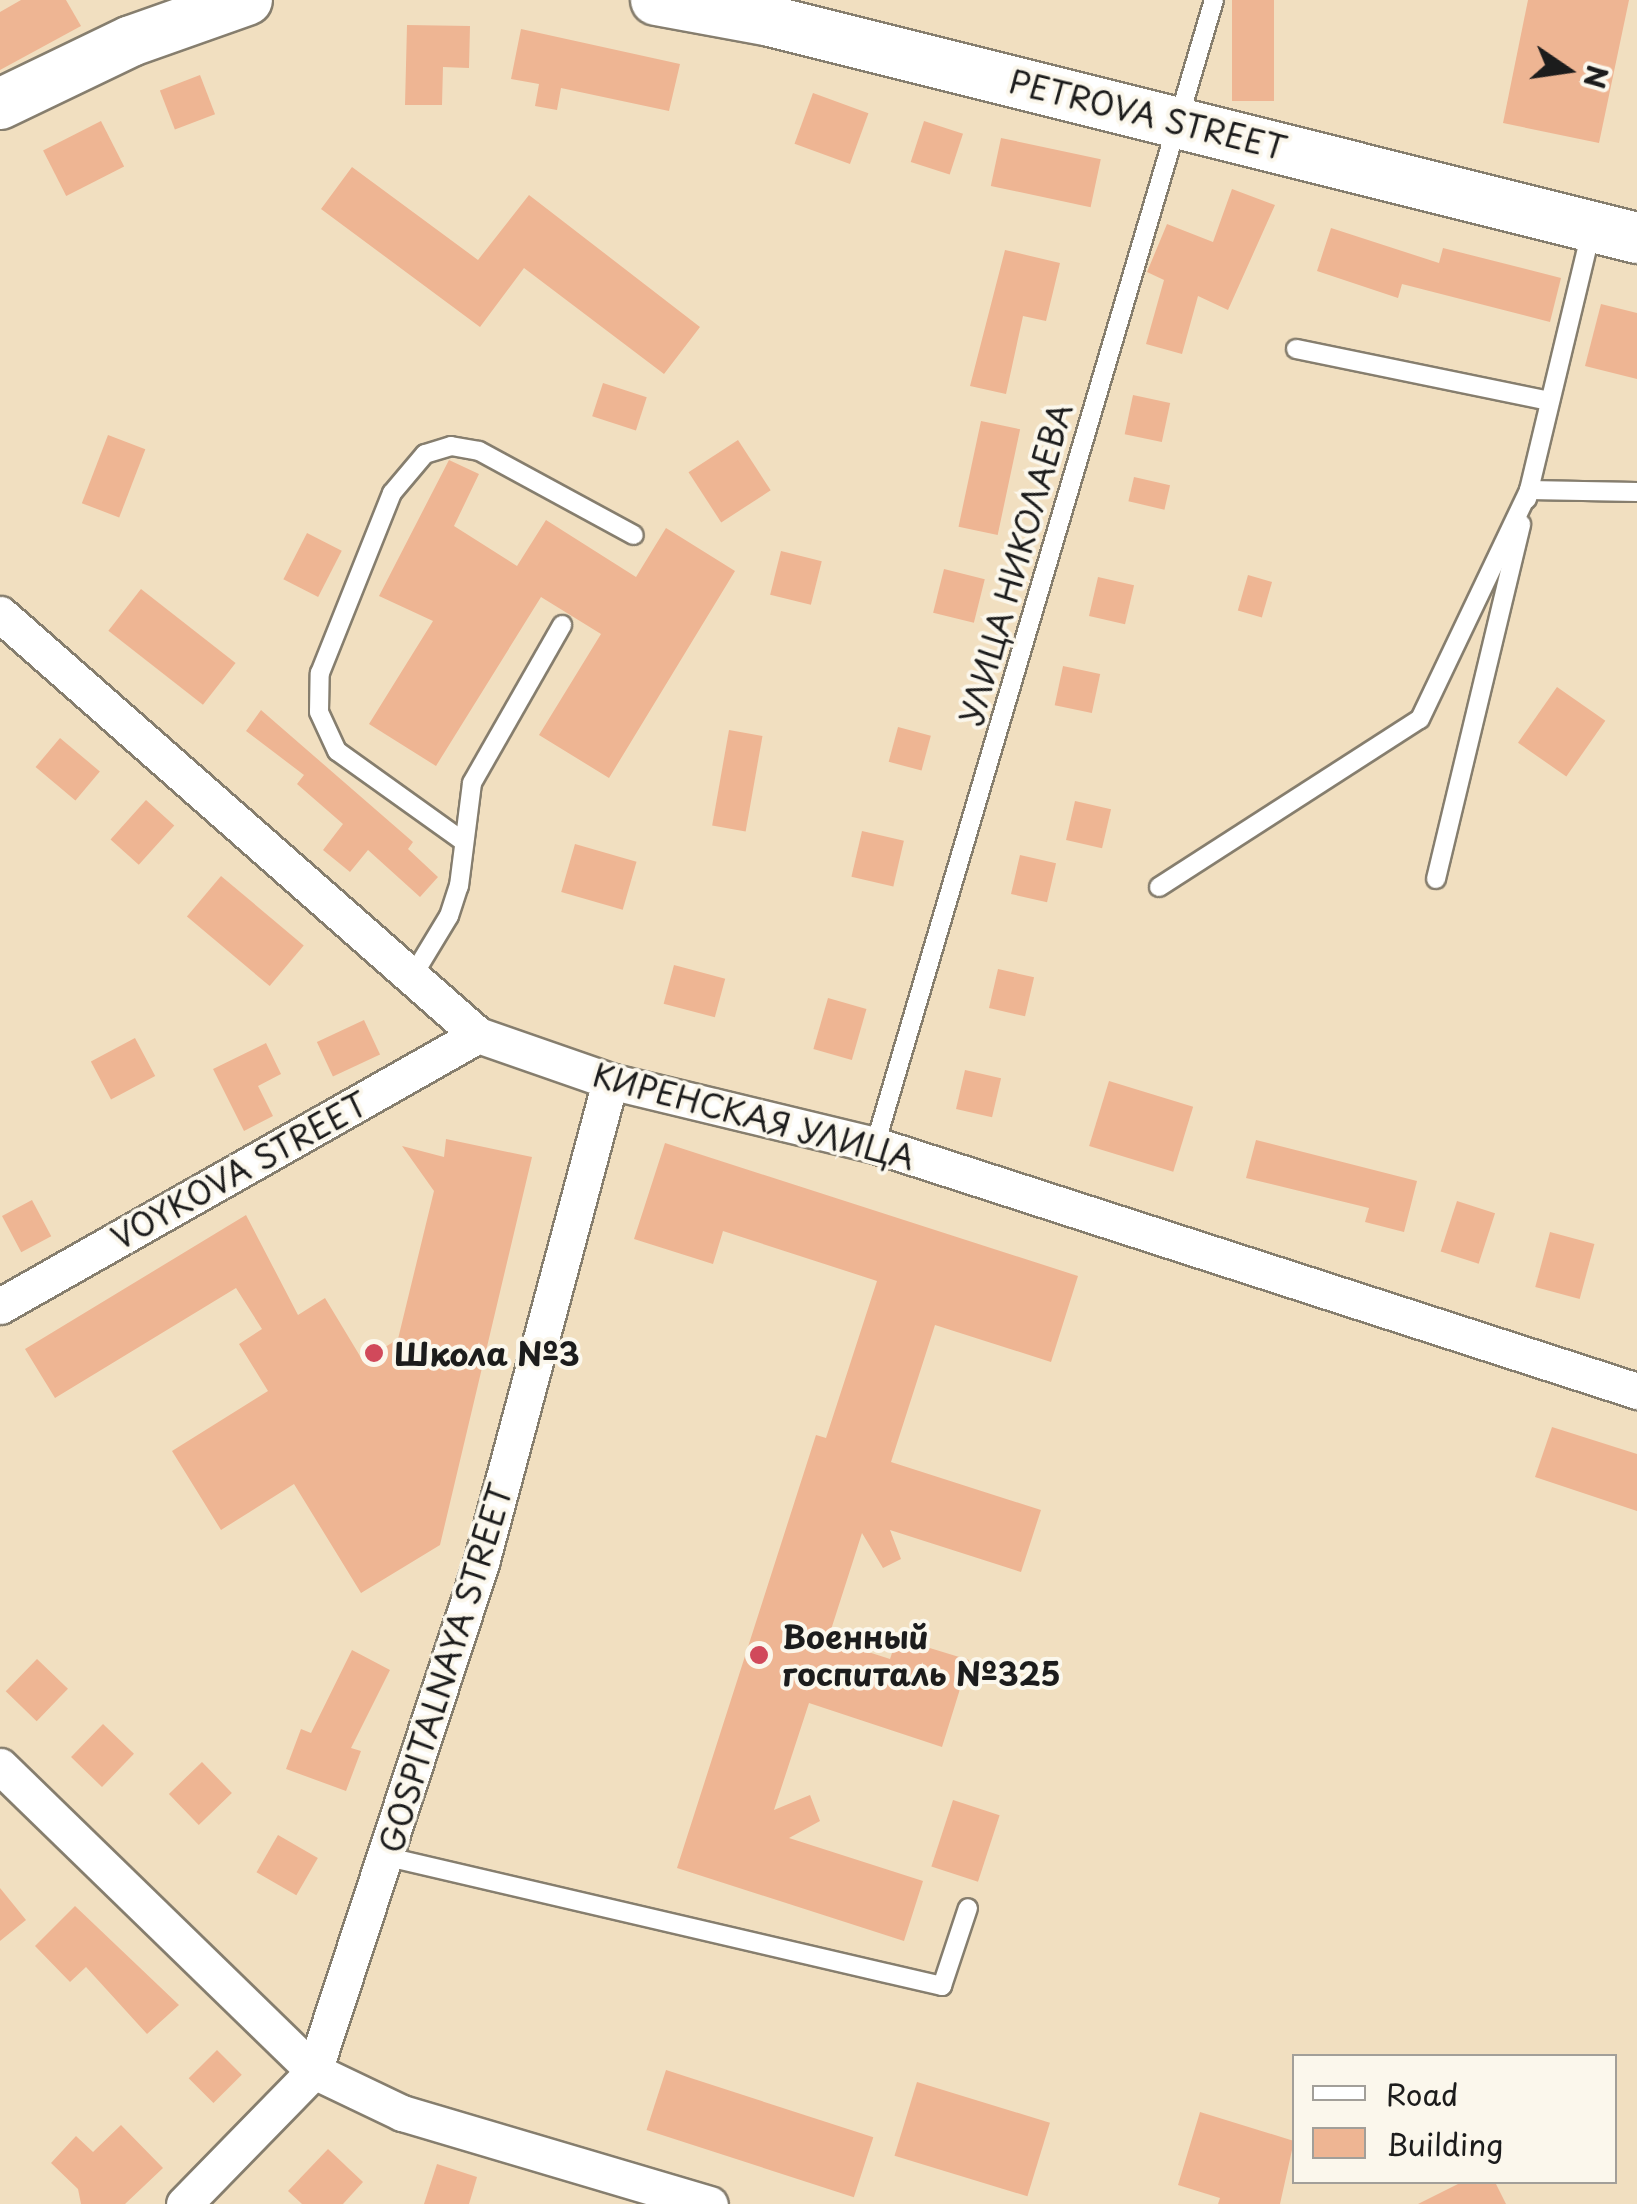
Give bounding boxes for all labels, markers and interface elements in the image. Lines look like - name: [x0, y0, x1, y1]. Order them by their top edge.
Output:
- north arrow: [1517, 20, 1617, 120]
- street label: PETROVA STREET: [1003, 60, 1293, 168]
- text: N: [1573, 61, 1620, 93]
- street label: УЛИЦА НИКОЛАЕВА: [950, 398, 1080, 730]
- street label: КИРЕНСКАЯ УЛИЦА: [589, 1055, 919, 1177]
- street label: VOYKOVA STREET: [102, 1083, 376, 1257]
- place label: Школа №3: [394, 1334, 581, 1372]
- marker: Школа №3: [363, 1342, 385, 1364]
- street label: GOSPITALNAYA STREET: [370, 1477, 520, 1859]
- place label: Военный госпиталь №325: [782, 1618, 1062, 1693]
- marker: Военный госпиталь №325: [746, 1642, 772, 1668]
- legend: [1292, 2054, 1617, 2184]
- text: Road: [1386, 2071, 1459, 2116]
- text: Building: [1386, 2121, 1503, 2166]

